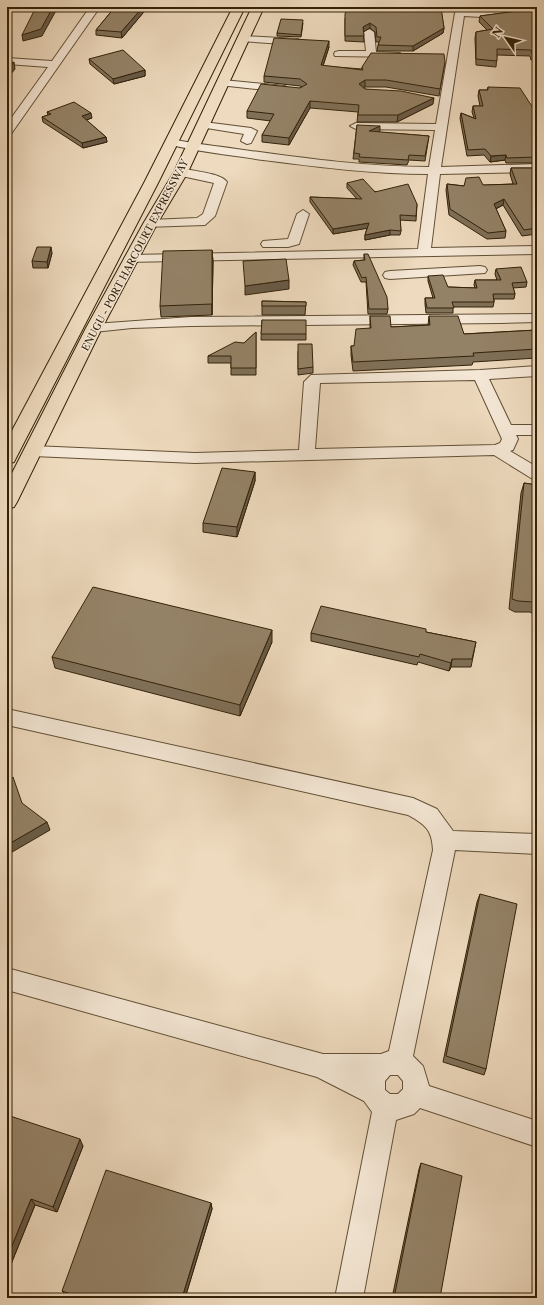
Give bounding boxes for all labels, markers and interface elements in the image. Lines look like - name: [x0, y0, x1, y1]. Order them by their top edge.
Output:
- north arrow: [486, 18, 526, 58]
- text: N: [489, 24, 506, 40]
- street label: ENUGU - PORT HARCOURT EXPRESSWAY: [79, 156, 192, 353]

